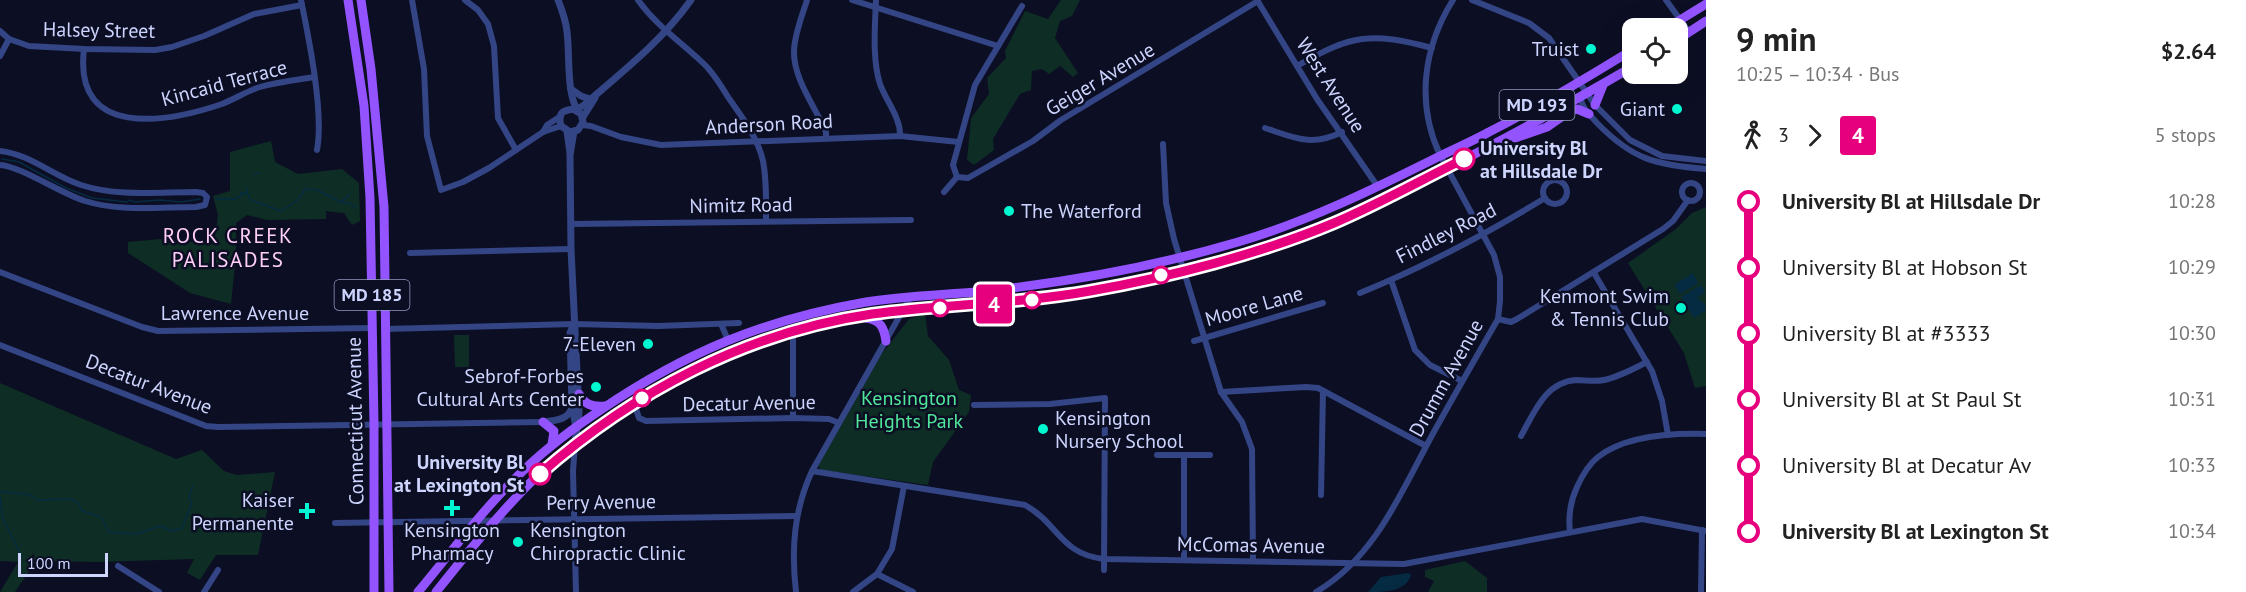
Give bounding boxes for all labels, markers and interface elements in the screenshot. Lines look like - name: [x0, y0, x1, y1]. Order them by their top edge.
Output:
- street label: Halsey Street: [43, 16, 156, 44]
- text: 9 min: [1736, 17, 1817, 60]
- map controls: [1622, 18, 1688, 84]
- button: locate: [1622, 18, 1688, 84]
- street label: West Avenue: [1291, 33, 1371, 137]
- street label: Geiger Avenue: [1041, 36, 1159, 122]
- place label: Truist: [1532, 36, 1579, 62]
- text: $2.64: [2161, 37, 2216, 65]
- marker: Truist: [1584, 42, 1598, 56]
- street label: Kincaid Terrace: [158, 54, 290, 112]
- text: 10:25 – 10:34 · Bus: [1736, 61, 1900, 87]
- road number: MD 193: [1500, 90, 1574, 120]
- place label: Giant: [1620, 96, 1665, 122]
- marker: Giant: [1670, 102, 1684, 116]
- street label: Anderson Road: [704, 108, 834, 140]
- icon: walk: [1736, 119, 1769, 152]
- icon: forward: [1798, 119, 1831, 152]
- text: 3: [1778, 122, 1789, 148]
- text: 4: [1852, 122, 1864, 149]
- text: 5 stops: [2155, 122, 2216, 148]
- place label: University Bl at Hillsdale Dr: [1480, 135, 1602, 184]
- marker: University Bl at Hillsdale Dr: [1453, 148, 1475, 170]
- text: University Bl at Hillsdale Dr: [1782, 187, 2040, 215]
- text: 10:28: [2168, 188, 2216, 214]
- street label: Nimitz Road: [689, 191, 793, 219]
- street label: Findley Road: [1391, 197, 1501, 269]
- place label: The Waterford: [1021, 198, 1142, 224]
- marker: The Waterford: [1002, 204, 1016, 218]
- district label: ROCK CREEK PALISADES: [163, 222, 293, 273]
- text: University Bl at Hobson St: [1782, 253, 2027, 281]
- text: 10:29: [2168, 254, 2216, 280]
- unlabelled marker: [1152, 266, 1170, 284]
- road number: MD 185: [334, 280, 410, 310]
- street label: Moore Lane: [1202, 280, 1306, 332]
- place label: Kenmont Swim & Tennis Club: [1540, 283, 1669, 332]
- line badge: 4: [974, 284, 1014, 324]
- text: 4: [988, 291, 1000, 318]
- unlabelled marker: [1023, 291, 1041, 309]
- unlabelled marker: [931, 299, 949, 317]
- street label: Lawrence Avenue: [161, 300, 309, 326]
- marker: Kenmont Swim & Tennis Club: [1674, 301, 1688, 315]
- street label: Drumm Avenue: [1403, 315, 1489, 441]
- text: University Bl at #3333: [1782, 319, 1991, 347]
- text: 10:30: [2168, 320, 2216, 346]
- place label: 7-Eleven: [562, 331, 636, 357]
- street label: Connecticut Avenue: [341, 337, 369, 505]
- marker: 7-Eleven: [641, 337, 655, 351]
- street label: Decatur Avenue: [82, 348, 216, 420]
- place label: Sebrof-Forbes Cultural Arts Center: [417, 363, 584, 412]
- marker: Sebrof-Forbes Cultural Arts Center: [589, 380, 603, 394]
- park label: Kensington Heights Park: [855, 385, 963, 434]
- text: University Bl at St Paul St: [1782, 385, 2021, 413]
- text: 10:31: [2168, 386, 2216, 412]
- unlabelled marker: [633, 389, 651, 407]
- street label: Decatur Avenue: [682, 389, 816, 417]
- place label: Kensington Nursery School: [1055, 405, 1183, 454]
- marker: Kensington Nursery School: [1036, 422, 1050, 436]
- place label: University Bl at Lexington St: [394, 449, 524, 498]
- text: University Bl at Decatur Av: [1782, 451, 2031, 479]
- text: 10:33: [2168, 452, 2216, 478]
- marker: University Bl at Lexington St: [529, 463, 551, 485]
- place label: Kaiser Permanente: [192, 487, 294, 536]
- street label: Perry Avenue: [546, 488, 656, 516]
- marker: Kensington Pharmacy: [445, 501, 459, 515]
- marker: Kaiser Permanente: [298, 502, 316, 520]
- place label: Kensington Pharmacy: [404, 517, 500, 566]
- place label: Kensington Chiropractic Clinic: [530, 517, 686, 566]
- text: University Bl at Lexington St: [1782, 517, 2049, 545]
- text: 10:34: [2168, 518, 2216, 544]
- street label: McComas Avenue: [1177, 531, 1325, 559]
- marker: Kensington Chiropractic Clinic: [511, 535, 525, 549]
- scale bar: [18, 550, 108, 578]
- text: 100 m: [27, 553, 70, 573]

